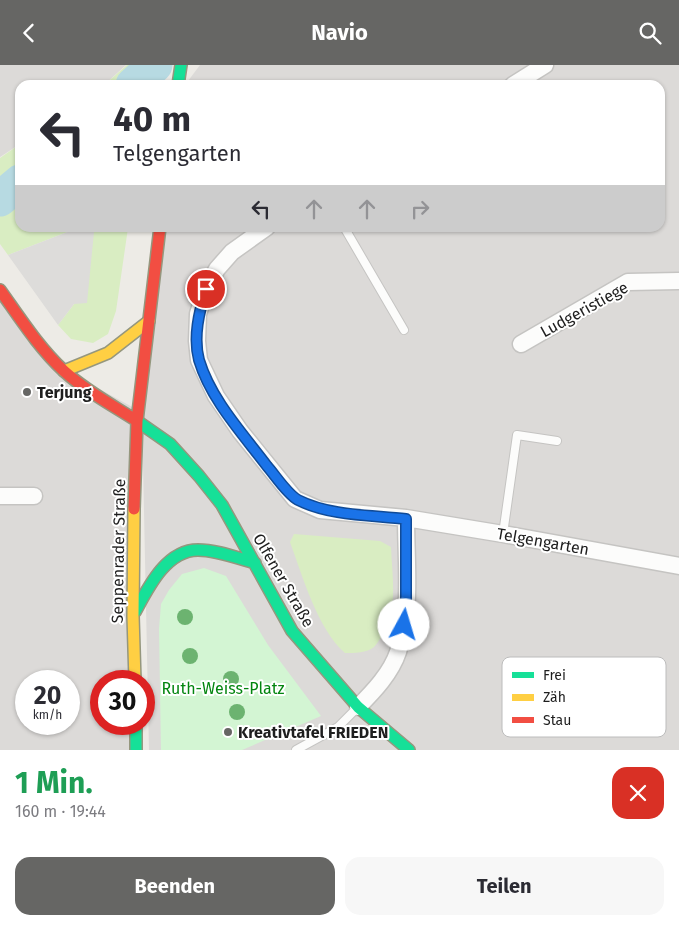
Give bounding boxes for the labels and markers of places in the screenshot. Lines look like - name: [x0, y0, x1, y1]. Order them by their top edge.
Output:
- pin: [185, 268, 227, 310]
- place label: Terjung: [37, 383, 92, 402]
- marker: Terjung: [21, 386, 33, 398]
- place label: Kreativtafel FRIEDEN: [238, 723, 388, 742]
- marker: Kreativtafel FRIEDEN: [222, 726, 234, 738]

